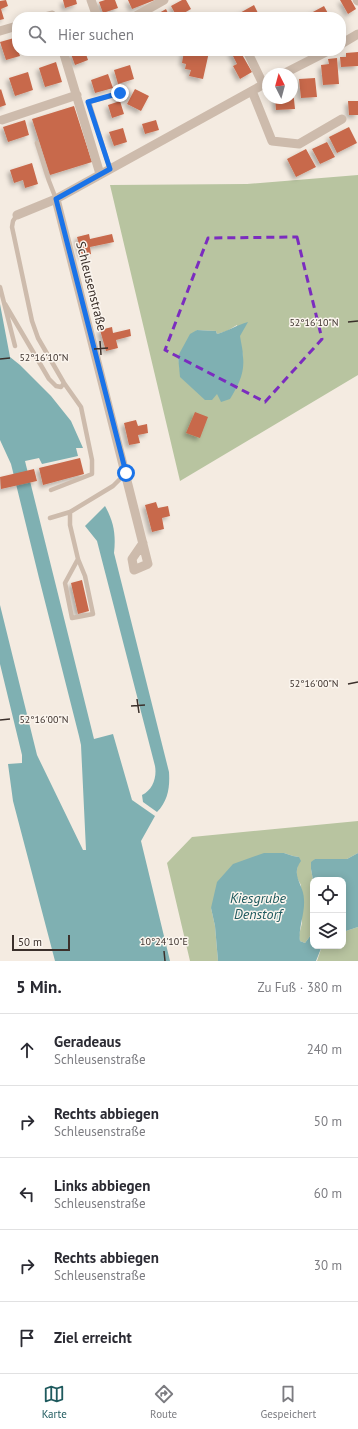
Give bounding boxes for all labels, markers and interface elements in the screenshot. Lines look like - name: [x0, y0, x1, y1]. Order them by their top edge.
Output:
- search box: [12, 12, 346, 56]
- icon: search: [26, 23, 48, 45]
- text: Hier suchen: [58, 25, 134, 44]
- north arrow: [262, 68, 298, 104]
- route end: [111, 84, 129, 102]
- street label: Schleusenstraße: [72, 240, 111, 333]
- text: 52°16'10"N: [289, 316, 339, 329]
- text: 52°16'10"N: [19, 351, 69, 364]
- route start: [117, 464, 135, 482]
- text: 52°16'00"N: [289, 677, 339, 690]
- text: 52°16'00"N: [19, 713, 69, 726]
- map controls: [310, 877, 346, 949]
- button: locate: [310, 877, 346, 913]
- water label: Kiesgrube Denstorf: [230, 889, 287, 923]
- button: layers: [310, 913, 346, 949]
- scale bar: [12, 933, 70, 952]
- text: 50 m: [18, 935, 42, 949]
- text: 10°24'10"E: [140, 935, 188, 948]
- text: 5 Min.: [16, 976, 62, 998]
- text: Zu Fuß · 380 m: [258, 979, 342, 996]
- text: Geradeaus: [54, 1032, 121, 1051]
- icon: ahead: [16, 1039, 38, 1061]
- text: 240 m: [307, 1041, 342, 1058]
- text: Schleusenstraße: [54, 1051, 146, 1068]
- text: Rechts abbiegen: [54, 1104, 159, 1123]
- icon: right: [16, 1111, 38, 1133]
- text: 50 m: [314, 1113, 342, 1130]
- text: Schleusenstraße: [54, 1123, 146, 1140]
- text: Links abbiegen: [54, 1176, 150, 1195]
- icon: left: [16, 1183, 38, 1205]
- text: 60 m: [314, 1185, 342, 1202]
- text: Schleusenstraße: [54, 1195, 146, 1212]
- text: Rechts abbiegen: [54, 1248, 159, 1267]
- icon: right: [16, 1255, 38, 1277]
- text: 30 m: [314, 1257, 342, 1274]
- text: Schleusenstraße: [54, 1267, 146, 1284]
- icon: arrive: [16, 1327, 38, 1349]
- text: Ziel erreicht: [54, 1328, 132, 1347]
- tab: Karte: [42, 1383, 67, 1421]
- tab: Route: [150, 1383, 177, 1421]
- tab: Gespeichert: [260, 1383, 316, 1421]

